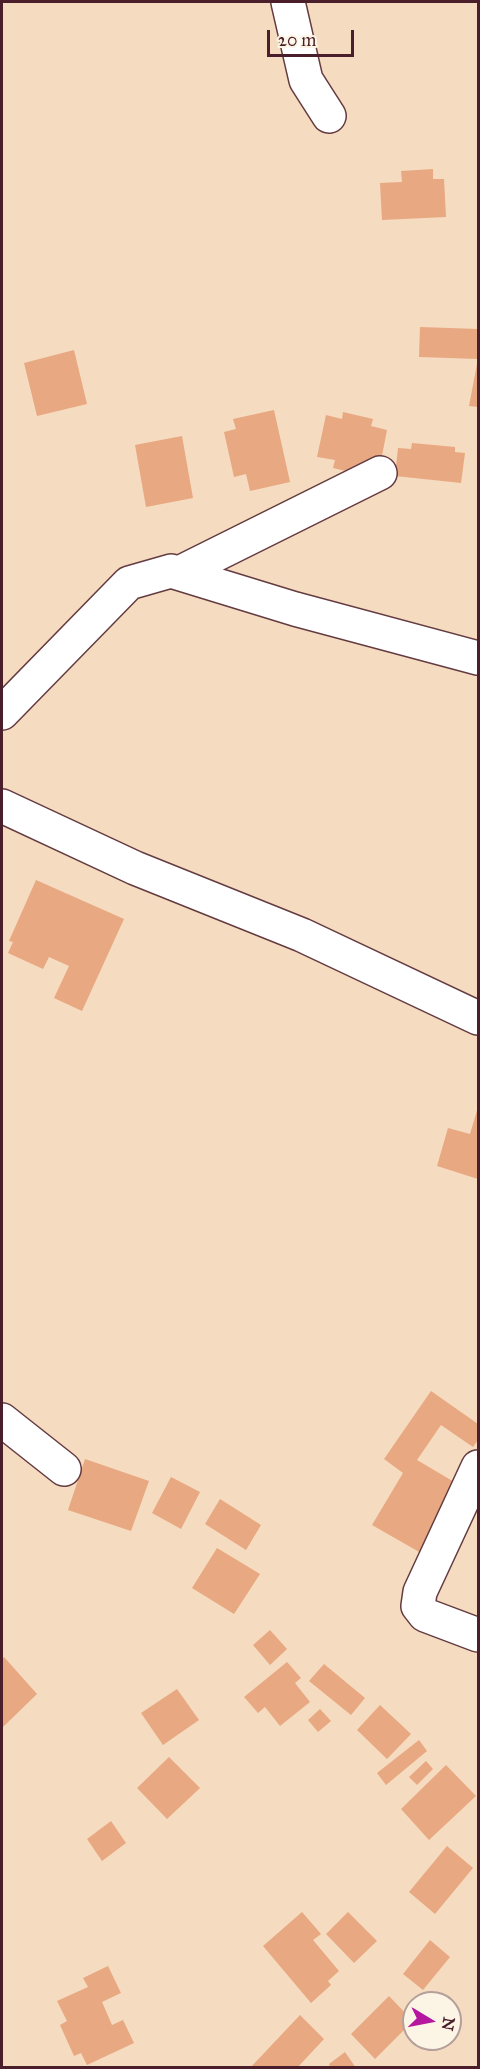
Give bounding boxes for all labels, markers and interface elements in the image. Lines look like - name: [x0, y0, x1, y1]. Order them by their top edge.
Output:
- scale bar: [270, 18, 357, 56]
- text: 20 m: [278, 29, 316, 51]
- north arrow: [402, 1991, 462, 2051]
- text: N: [438, 2016, 459, 2032]

